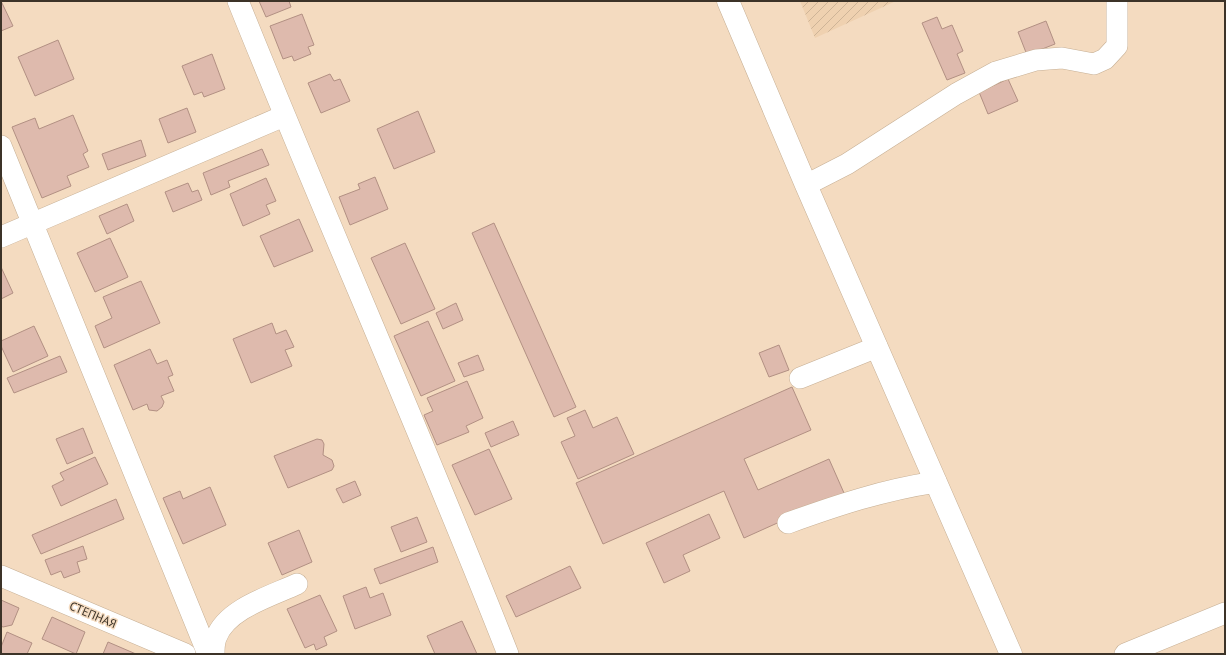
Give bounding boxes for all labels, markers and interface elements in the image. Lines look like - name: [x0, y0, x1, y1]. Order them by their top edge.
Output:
- street label: СТЕПНАЯ: [67, 598, 119, 631]

